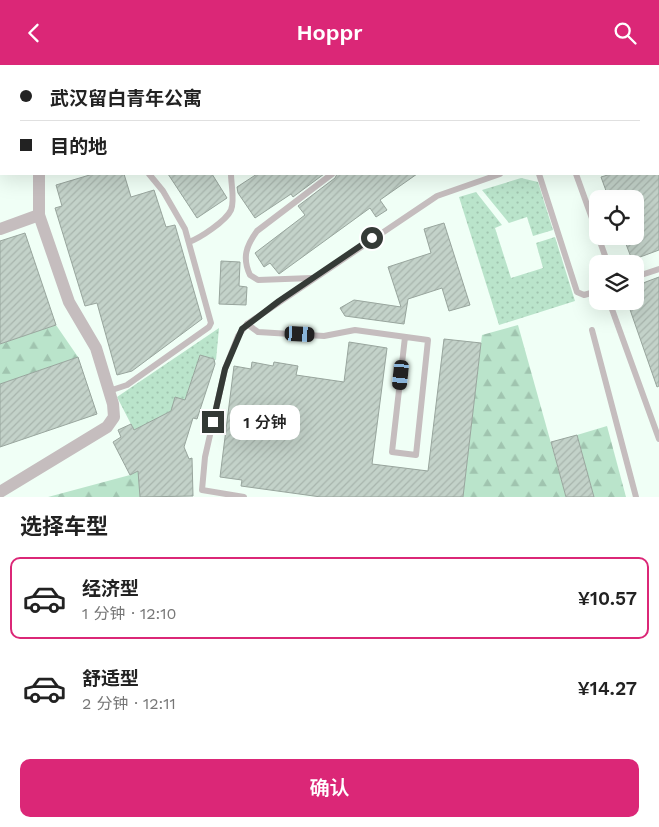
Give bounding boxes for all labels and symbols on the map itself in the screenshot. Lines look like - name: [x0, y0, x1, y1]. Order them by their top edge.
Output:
- route start: [361, 227, 383, 249]
- car: [284, 326, 315, 342]
- car: [391, 359, 410, 391]
- callout: 1 分钟: [230, 405, 300, 439]
- route end: [202, 411, 224, 433]

